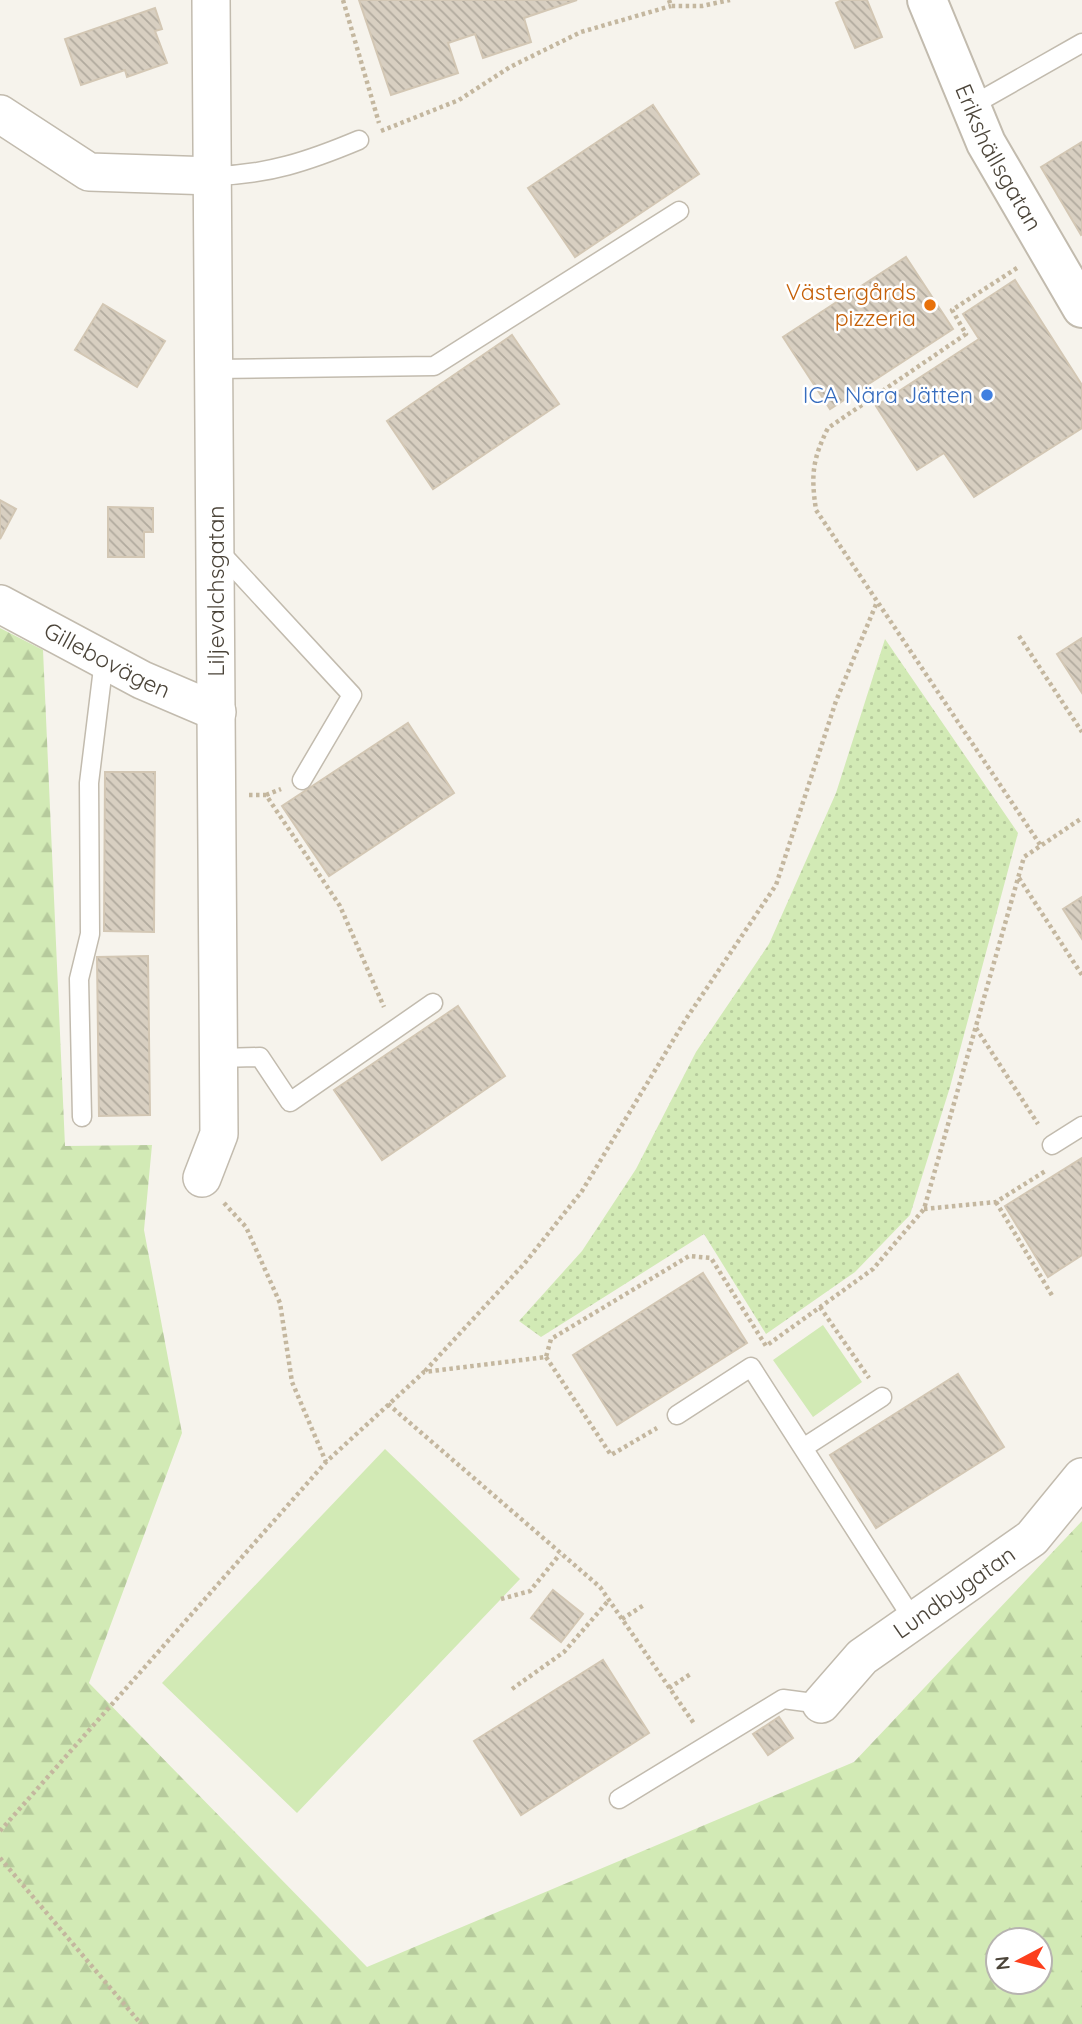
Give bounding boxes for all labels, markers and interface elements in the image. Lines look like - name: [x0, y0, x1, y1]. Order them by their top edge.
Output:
- street label: Erikshällsgatan: [949, 80, 1049, 236]
- place label: Västergårds pizzeria: [786, 277, 916, 332]
- marker: Västergårds pizzeria: [922, 297, 938, 313]
- place label: ICA Nära Jätten: [803, 380, 973, 409]
- marker: ICA Nära Jätten: [979, 387, 995, 403]
- street label: Liljevalchsgatan: [201, 505, 230, 677]
- street label: Gillebovägen: [39, 615, 175, 704]
- street label: Lundbygatan: [887, 1539, 1021, 1645]
- north arrow: [984, 1926, 1054, 1996]
- text: N: [989, 1955, 1015, 1971]

